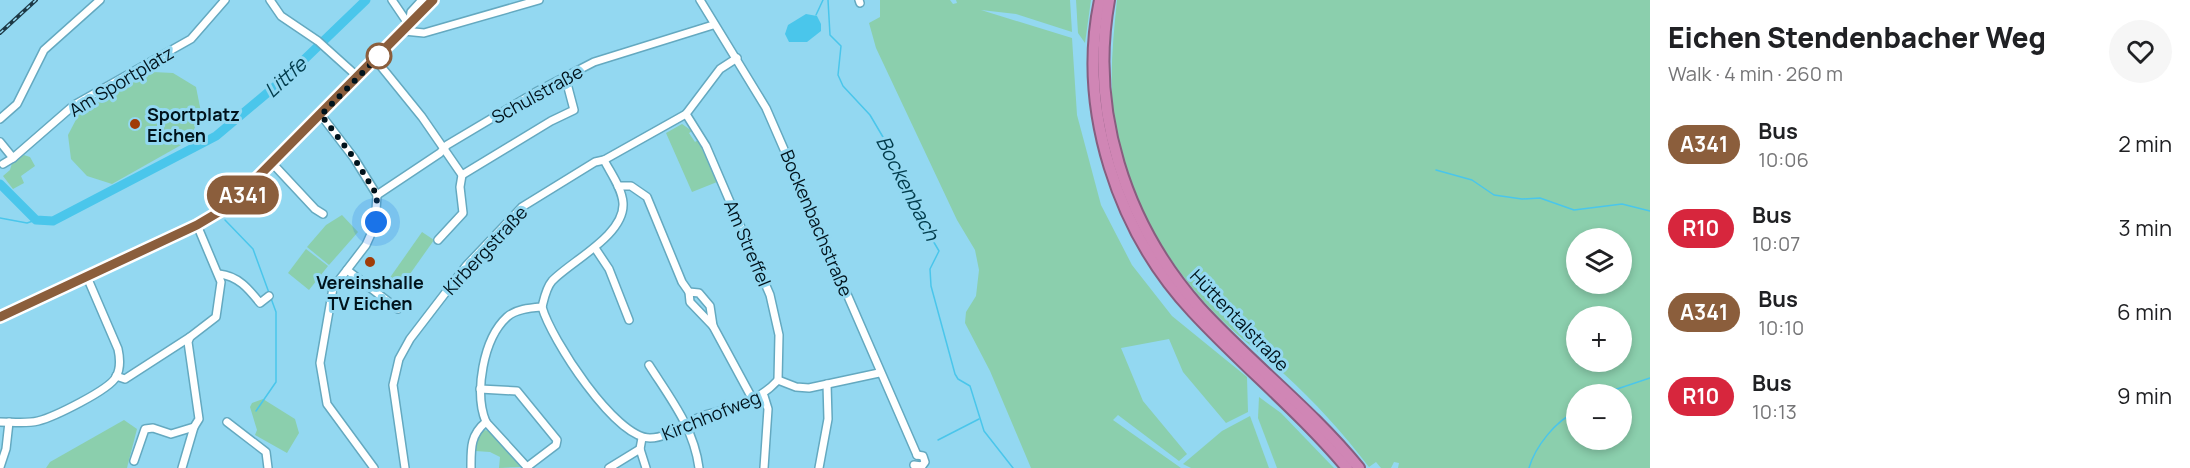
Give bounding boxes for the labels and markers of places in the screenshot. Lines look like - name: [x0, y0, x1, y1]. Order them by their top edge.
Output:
- unlabelled marker: [366, 43, 392, 69]
- place label: Sportplatz Eichen: [147, 102, 240, 147]
- marker: Sportplatz Eichen: [128, 117, 142, 131]
- marker: Vereinshalle TV Eichen: [363, 255, 377, 269]
- place label: Vereinshalle TV Eichen: [316, 270, 424, 315]

